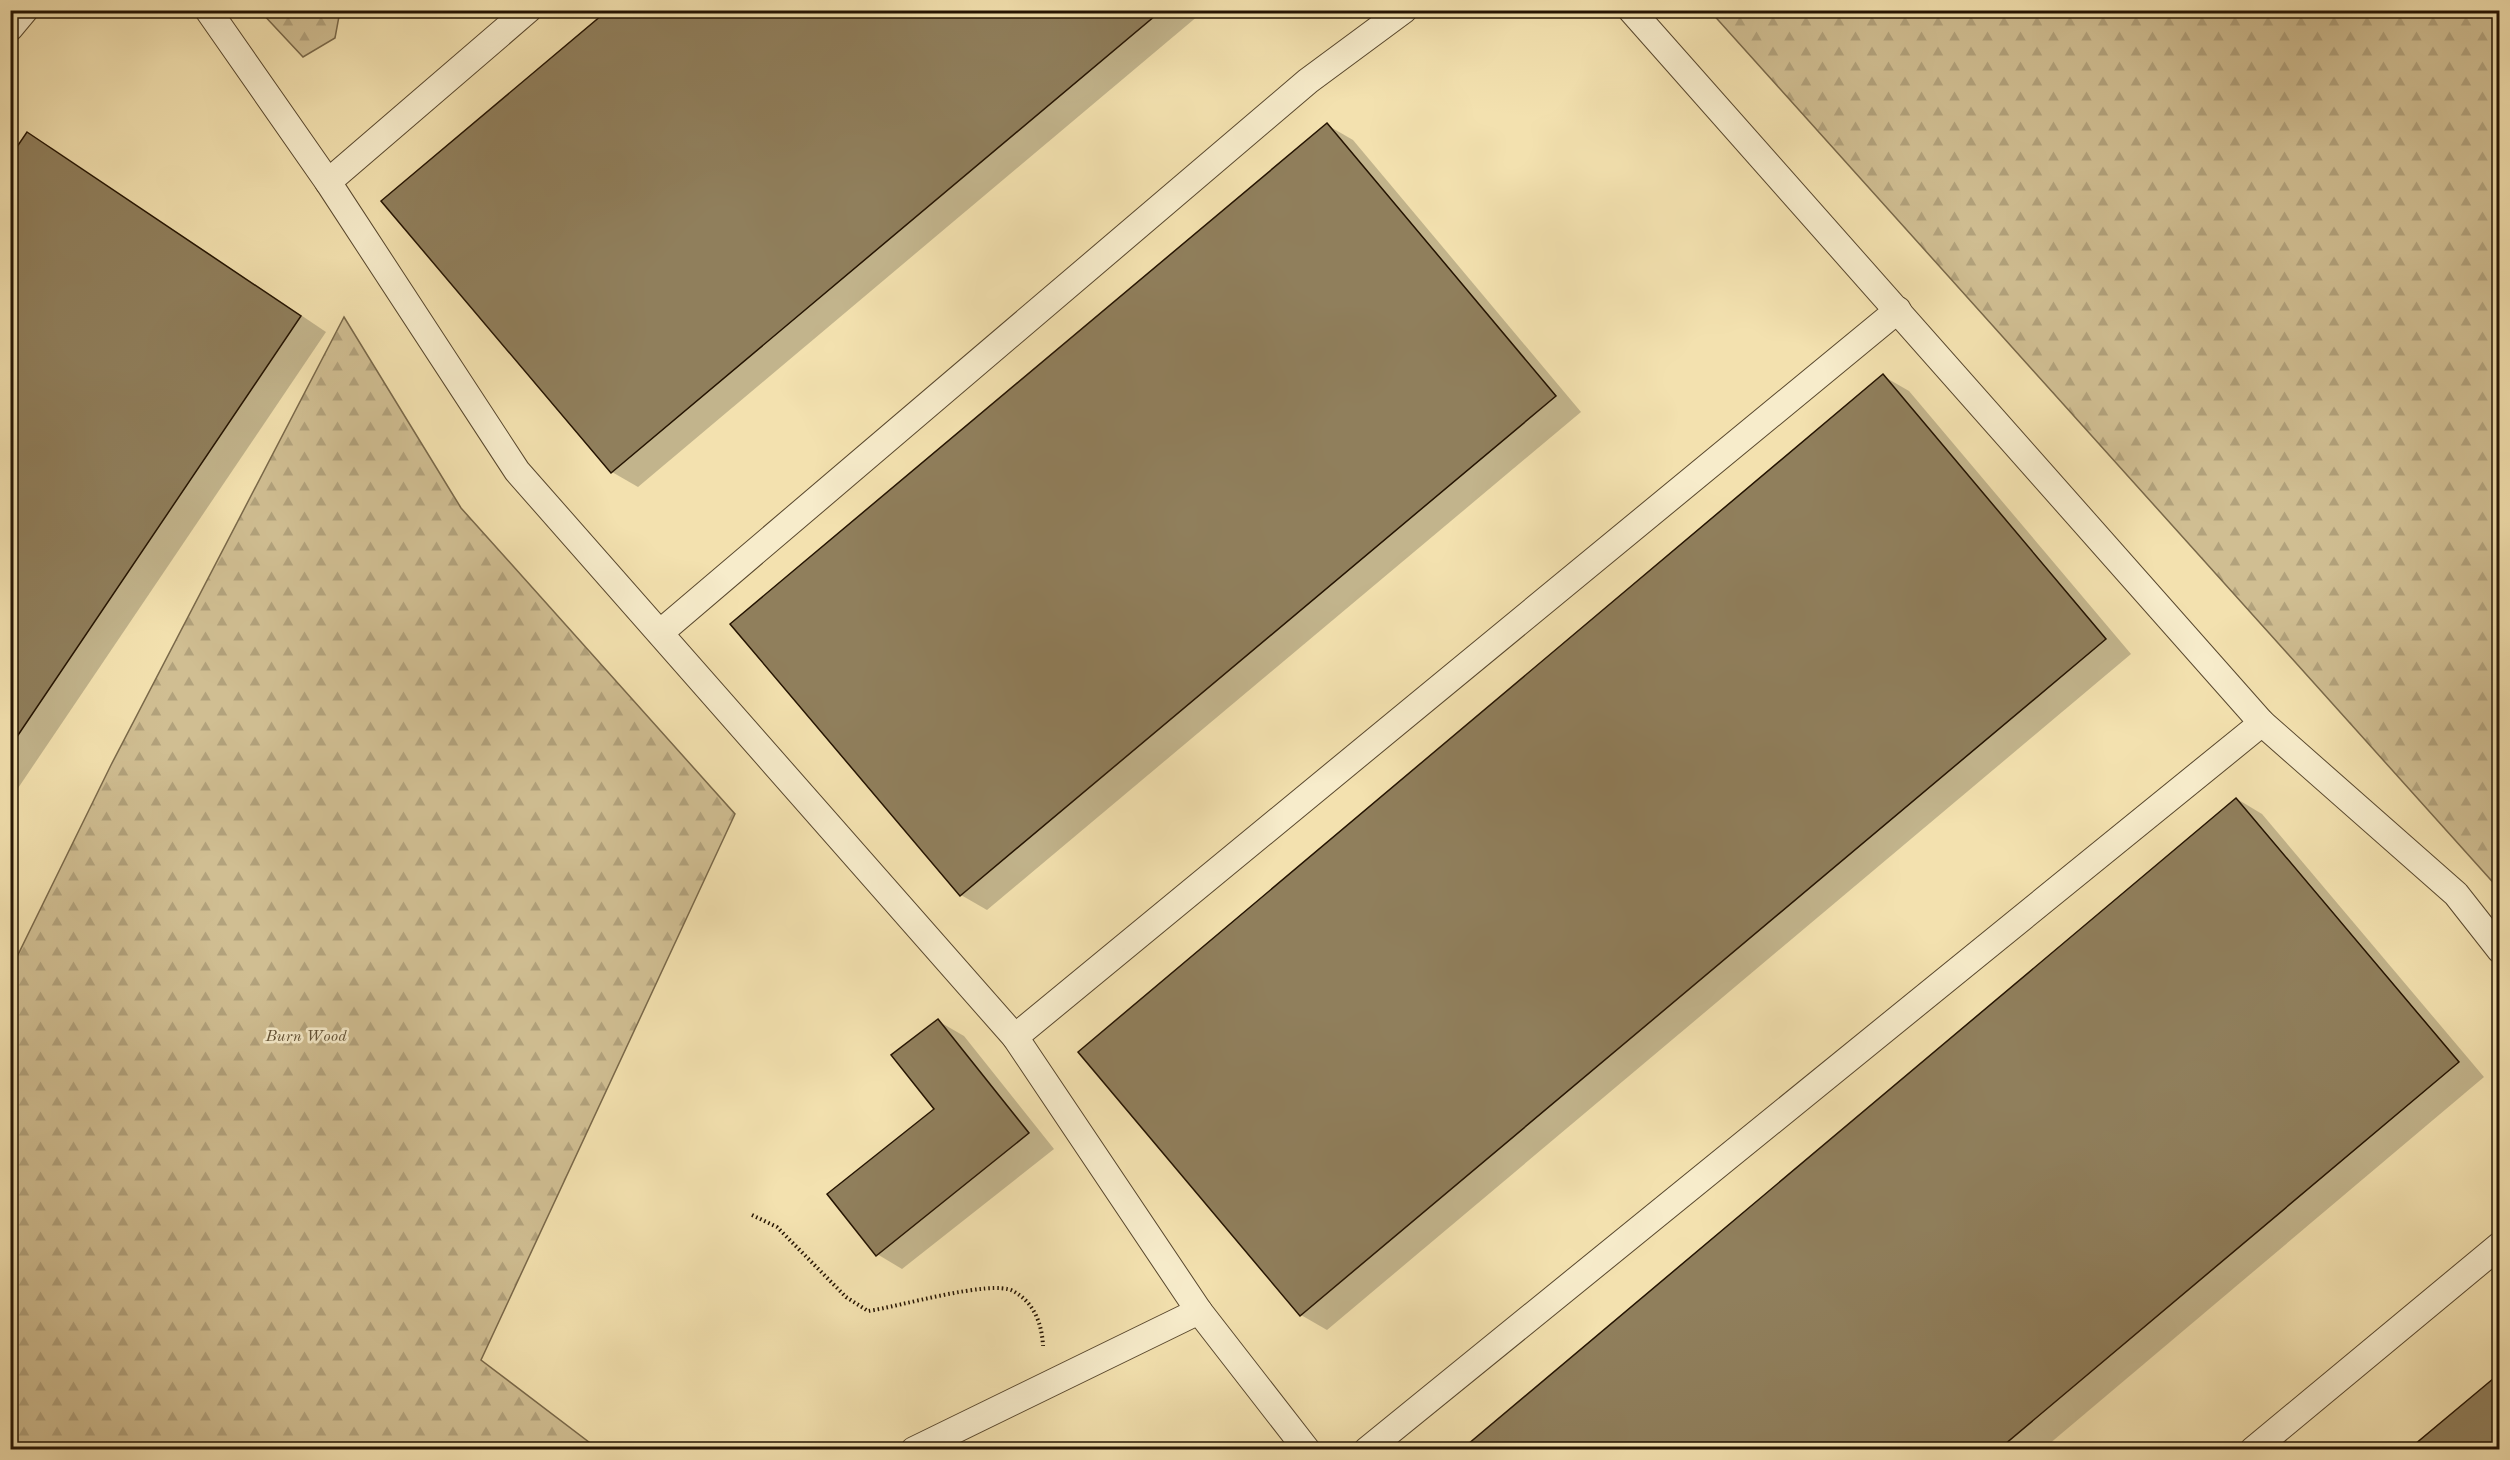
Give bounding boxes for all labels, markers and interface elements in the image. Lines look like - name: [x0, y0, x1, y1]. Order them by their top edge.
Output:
- park label: Burn Wood: [264, 1029, 347, 1045]

